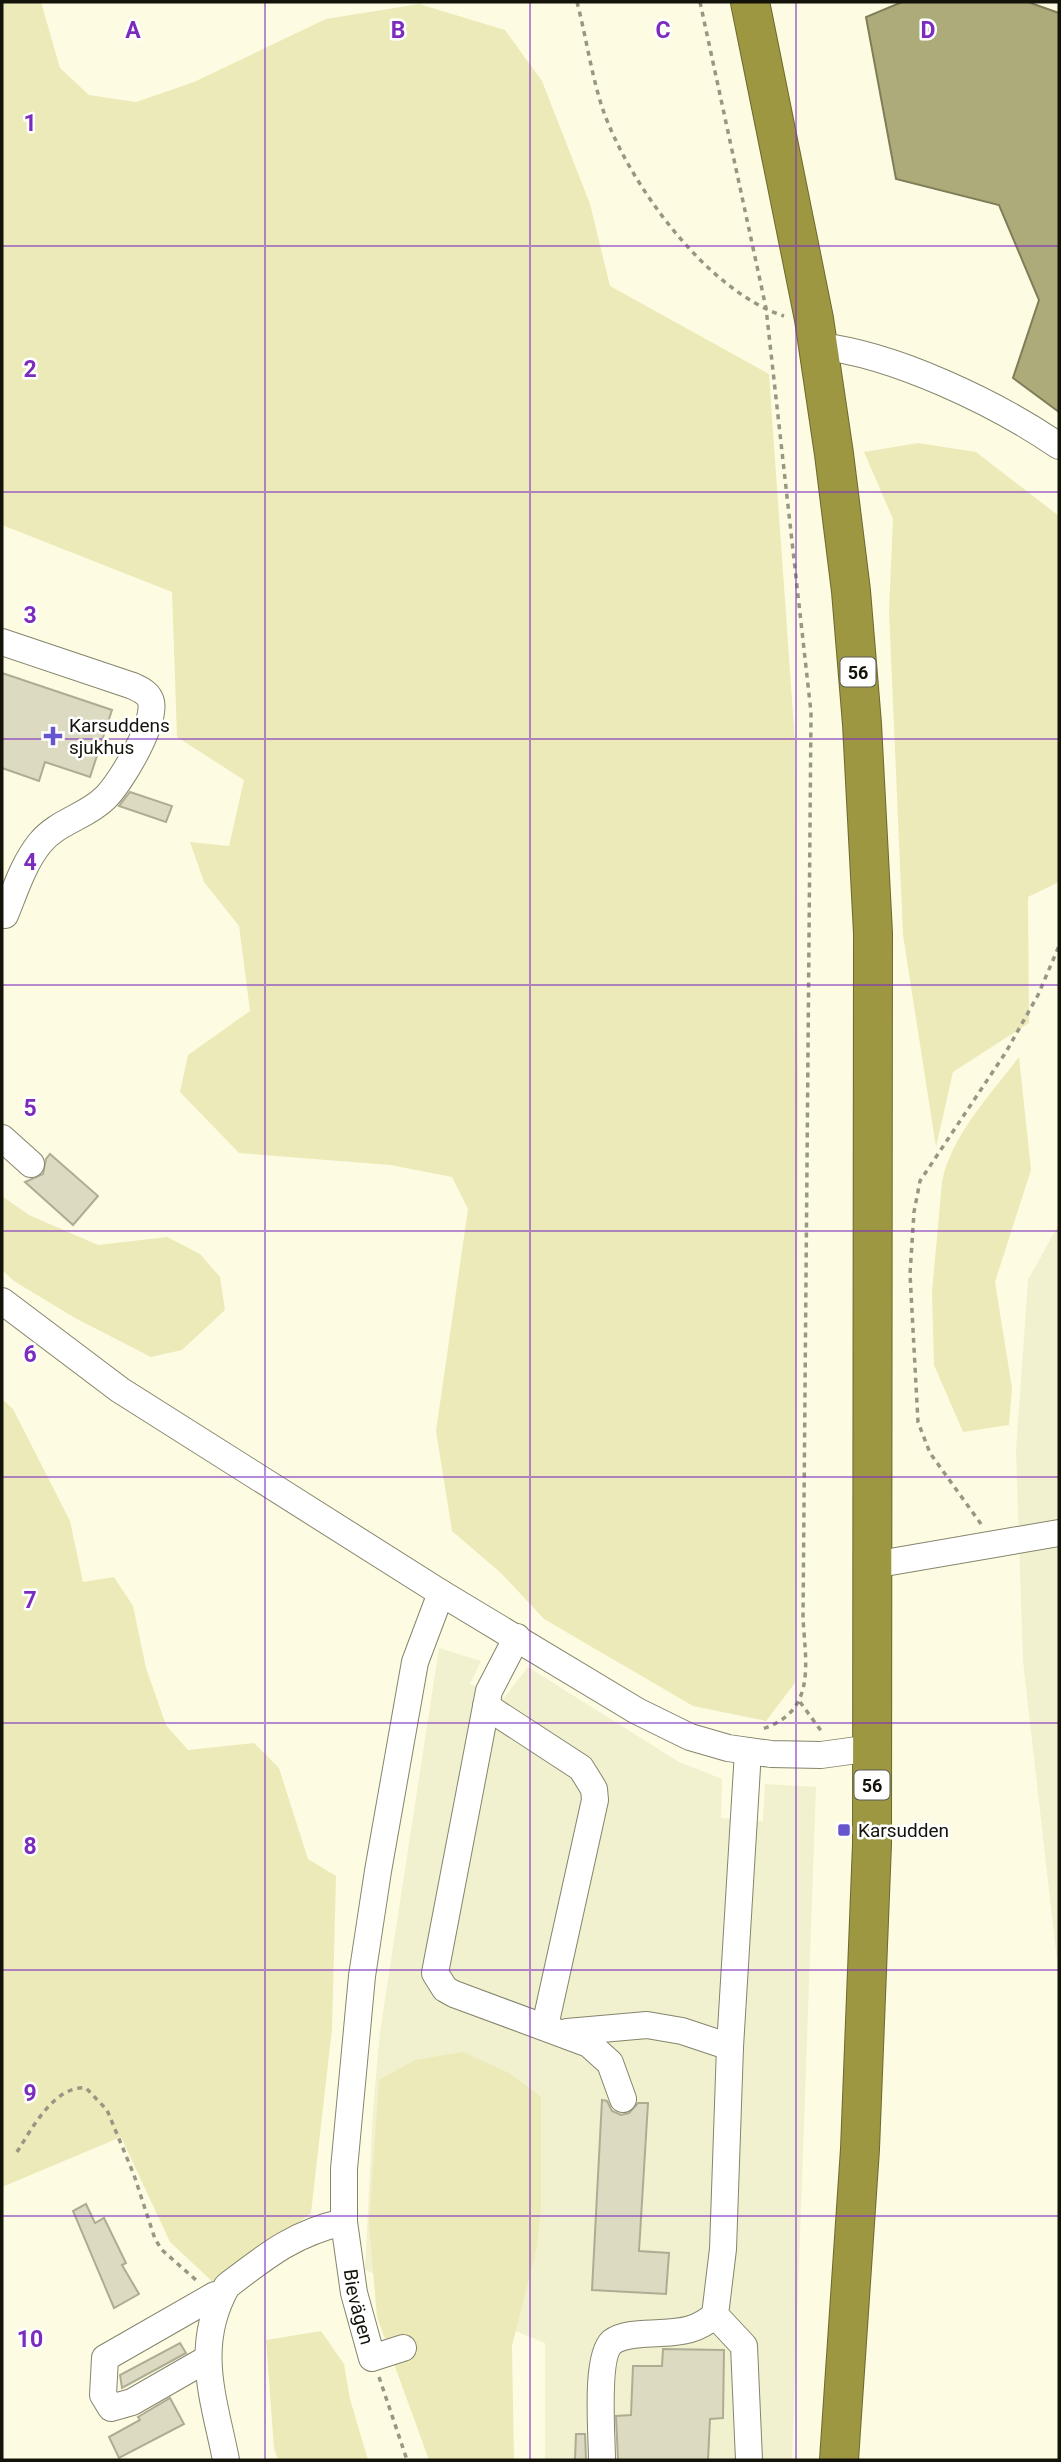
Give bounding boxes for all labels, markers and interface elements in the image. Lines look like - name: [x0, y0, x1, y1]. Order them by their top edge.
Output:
- text: A: [125, 17, 141, 44]
- text: B: [391, 17, 405, 44]
- text: C: [655, 17, 671, 44]
- text: D: [921, 17, 935, 44]
- text: 1: [23, 110, 37, 137]
- text: 2: [23, 356, 37, 383]
- text: 3: [23, 602, 37, 629]
- road number: 56: [840, 658, 876, 686]
- place label: Karsuddens sjukhus: [69, 714, 170, 759]
- marker: Karsuddens sjukhus: [43, 726, 63, 746]
- text: 4: [23, 849, 37, 876]
- text: 5: [23, 1095, 37, 1122]
- text: 6: [23, 1341, 37, 1368]
- text: 7: [23, 1587, 37, 1614]
- road number: 56: [854, 1770, 890, 1800]
- place label: Karsudden: [858, 1819, 949, 1842]
- marker: Karsudden: [836, 1822, 852, 1838]
- text: 8: [23, 1833, 37, 1860]
- text: 9: [23, 2080, 37, 2107]
- street label: Bievägen: [339, 2267, 379, 2347]
- text: 10: [17, 2326, 43, 2353]

